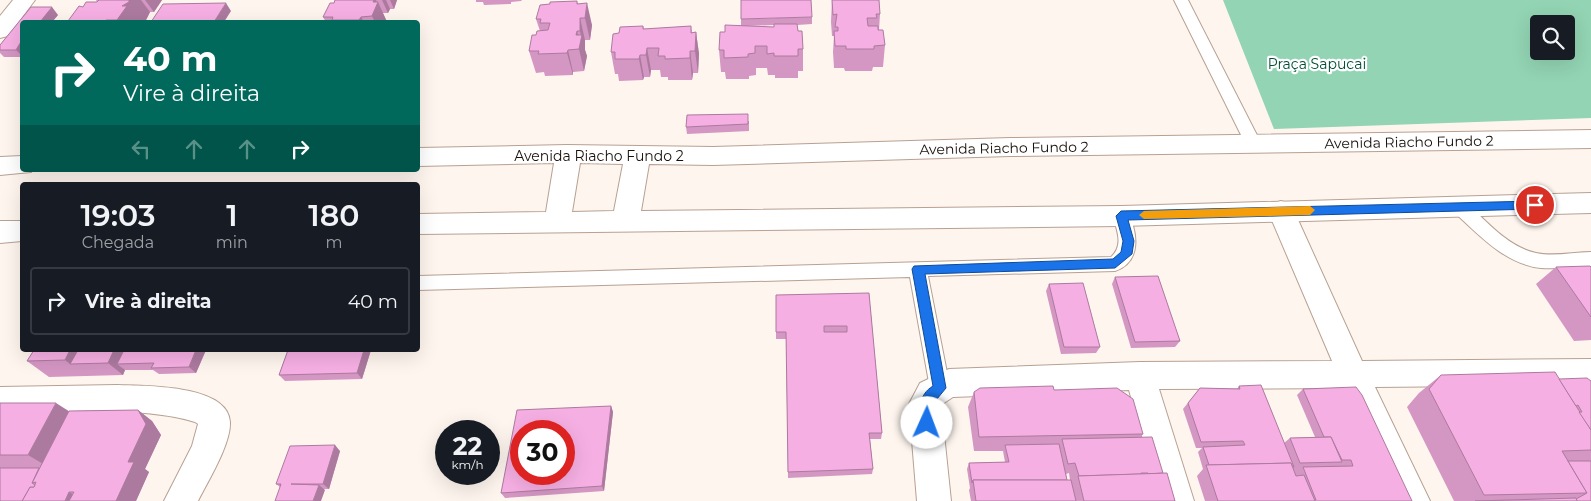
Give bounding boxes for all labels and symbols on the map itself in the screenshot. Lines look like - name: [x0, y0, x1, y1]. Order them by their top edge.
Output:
- park label: Praça Sapucai: [1268, 55, 1366, 73]
- street label: Avenida Riacho Fundo 2: [1324, 132, 1494, 152]
- street label: Avenida Riacho Fundo 2: [919, 138, 1089, 158]
- street label: Avenida Riacho Fundo 2: [514, 147, 684, 165]
- pin: [1514, 184, 1556, 226]
- position arrow: [900, 396, 952, 448]
- speed limit sign: 30: [510, 420, 575, 485]

